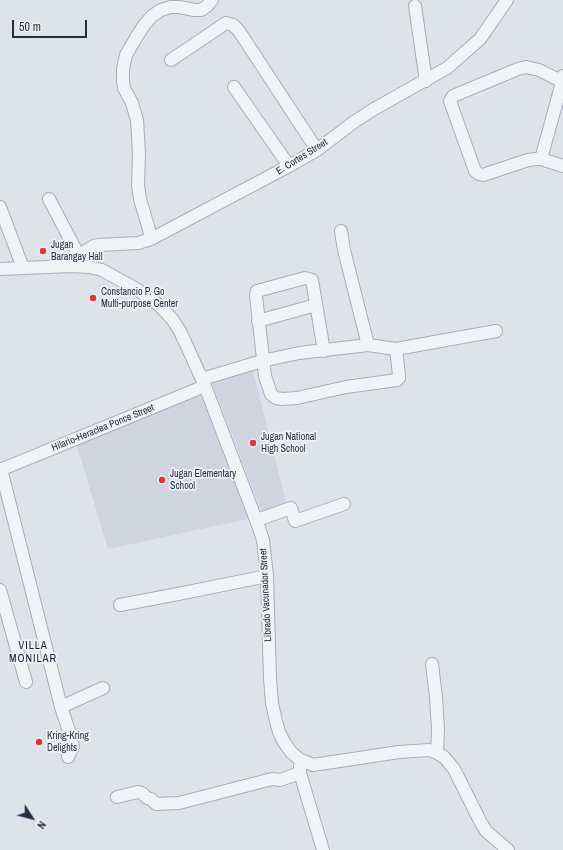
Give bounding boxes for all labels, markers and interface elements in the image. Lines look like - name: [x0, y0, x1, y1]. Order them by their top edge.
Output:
- scale bar: [14, 12, 89, 38]
- text: 50 m: [19, 19, 41, 35]
- street label: E. Cortes Street: [274, 136, 330, 178]
- place label: Jugan Barangay Hall: [51, 239, 102, 262]
- marker: Jugan Barangay Hall: [38, 246, 48, 256]
- place label: Constancio P. Go Multi-purpose Center: [101, 286, 178, 310]
- marker: Constancio P. Go Multi-purpose Center: [88, 293, 98, 303]
- street label: Hilario-Heraclea Ponce Street: [50, 402, 156, 454]
- place label: Jugan National High School: [261, 431, 316, 454]
- marker: Jugan National High School: [248, 438, 258, 448]
- place label: Jugan Elementary School: [170, 468, 236, 492]
- marker: Jugan Elementary School: [157, 475, 167, 485]
- street label: Librado Vacunador Street: [258, 548, 274, 642]
- district label: VILLA MONILAR: [9, 639, 57, 665]
- place label: Kring-Kring Delights: [47, 730, 89, 754]
- marker: Kring-Kring Delights: [34, 737, 44, 747]
- north arrow: [12, 798, 52, 838]
- text: N: [34, 818, 49, 832]

